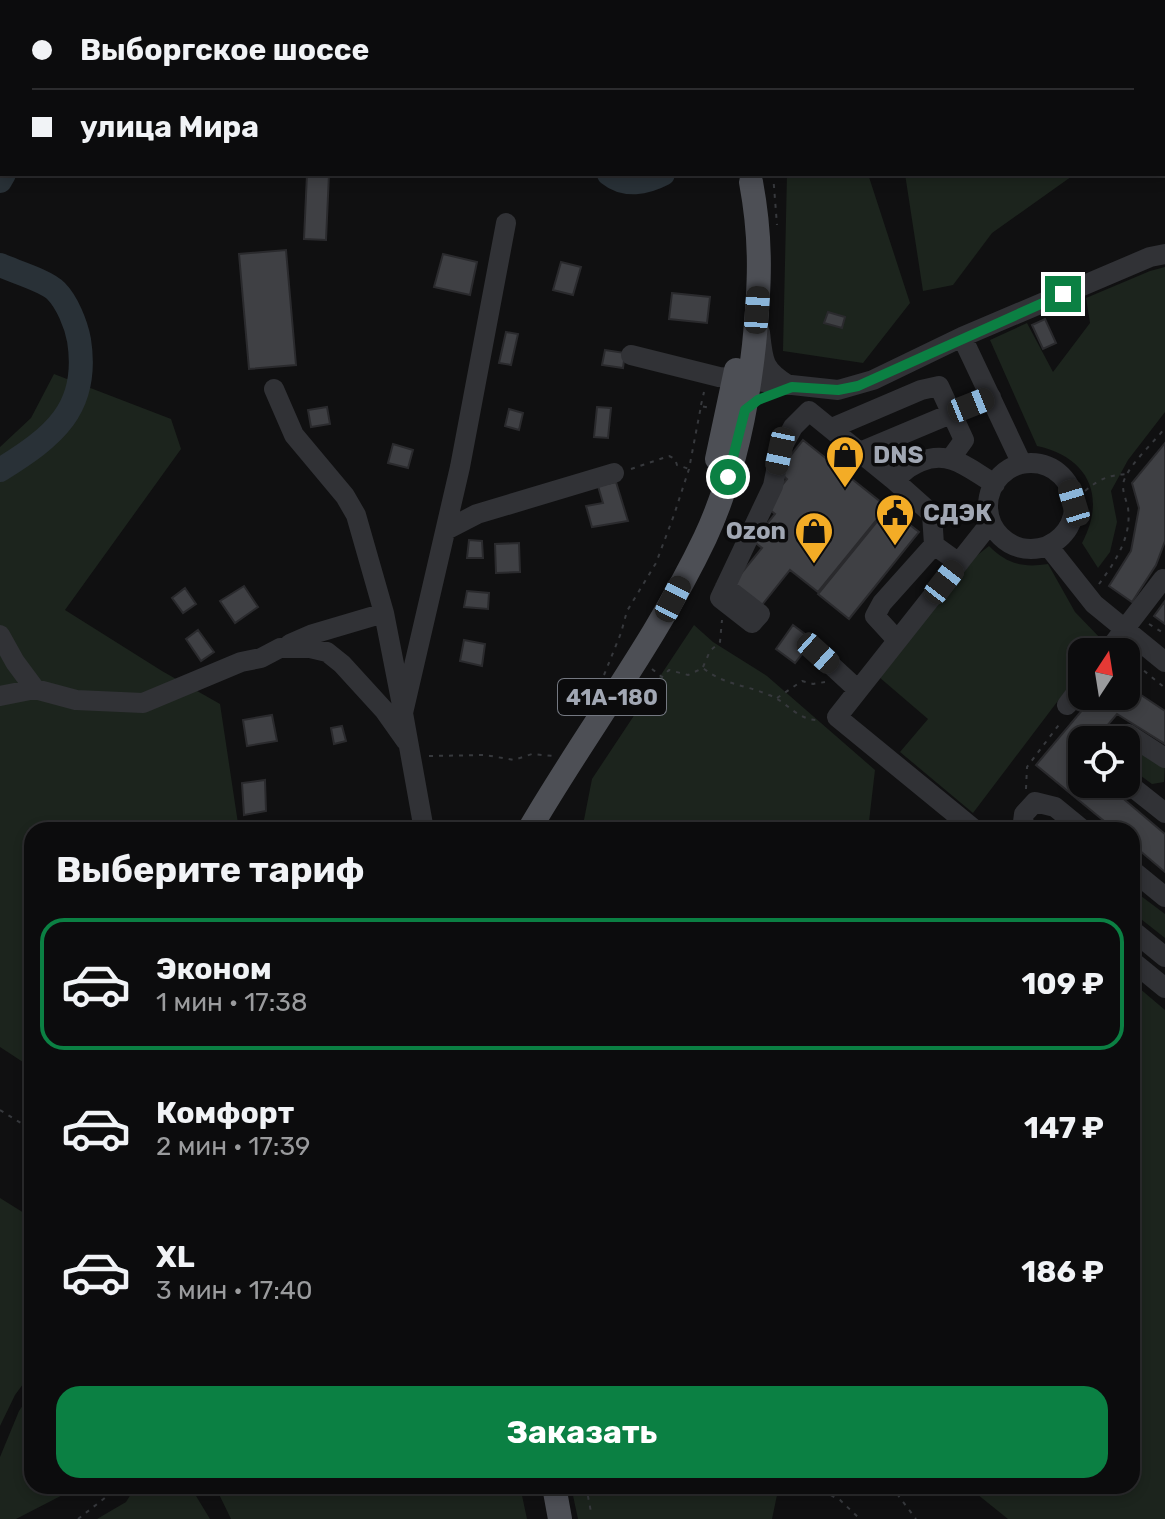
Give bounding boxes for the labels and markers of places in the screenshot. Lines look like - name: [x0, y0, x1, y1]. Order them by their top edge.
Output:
- shop icon: DNS: [824, 434, 866, 489]
- place label: DNS: [873, 441, 923, 469]
- public building icon: СДЭК: [874, 492, 916, 547]
- place label: СДЭК: [923, 499, 992, 527]
- shop icon: Ozon: [793, 510, 835, 565]
- place label: Ozon: [726, 517, 786, 545]

